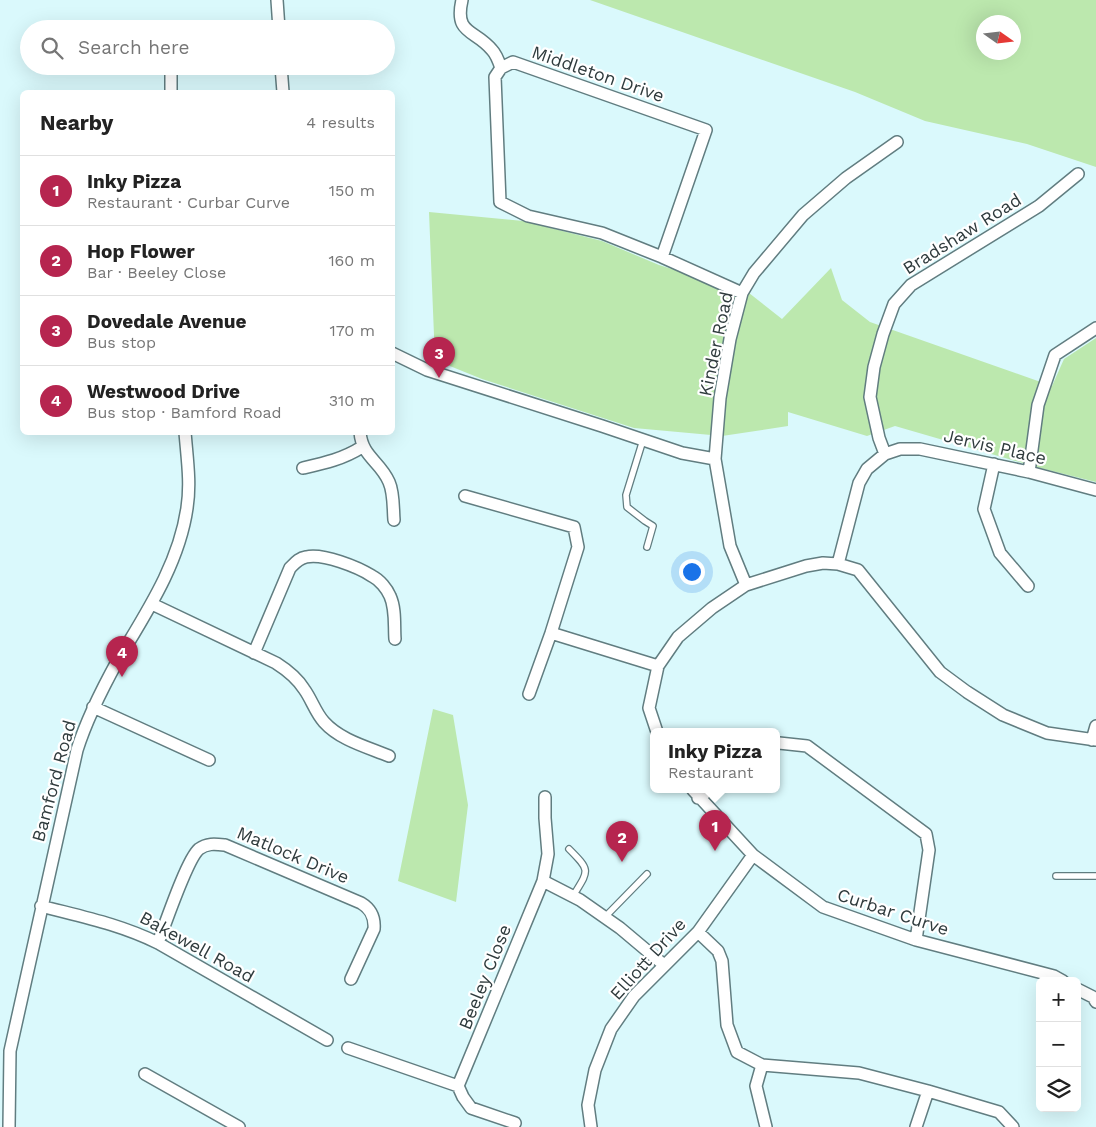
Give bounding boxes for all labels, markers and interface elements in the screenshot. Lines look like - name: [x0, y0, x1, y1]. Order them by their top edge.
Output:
- north arrow: [976, 15, 1021, 60]
- search box: [20, 20, 395, 75]
- icon: search: [38, 34, 66, 62]
- text: Search here: [78, 36, 189, 59]
- street label: Middleton Drive: [529, 41, 667, 106]
- text: Nearby: [40, 110, 113, 135]
- text: 4 results: [306, 113, 375, 132]
- text: Inky Pizza: [87, 170, 181, 193]
- text: 1: [53, 181, 59, 200]
- text: 150 m: [329, 181, 375, 200]
- street label: Bradshaw Road: [899, 189, 1025, 278]
- text: Restaurant · Curbar Curve: [87, 193, 290, 212]
- text: Hop Flower: [87, 240, 195, 263]
- text: 2: [51, 251, 61, 270]
- text: 160 m: [328, 251, 375, 270]
- text: Bar · Beeley Close: [87, 263, 226, 282]
- street label: Kinder Road: [694, 290, 737, 398]
- text: Dovedale Avenue: [87, 310, 246, 333]
- text: 3: [51, 321, 61, 340]
- text: 170 m: [329, 321, 375, 340]
- text: Bus stop: [87, 333, 156, 352]
- pin: 3: [423, 337, 455, 378]
- text: Westwood Drive: [87, 380, 240, 403]
- text: 4: [51, 391, 61, 410]
- text: 310 m: [329, 391, 375, 410]
- text: Bus stop · Bamford Road: [87, 403, 282, 422]
- street label: Jervis Place: [942, 425, 1048, 469]
- your location: [679, 559, 705, 585]
- pin: 4: [106, 636, 138, 677]
- street label: Bamford Road: [27, 718, 80, 844]
- popup: [650, 728, 780, 793]
- text: Inky Pizza: [668, 740, 762, 763]
- text: Restaurant: [668, 763, 753, 782]
- pin: 1: [699, 810, 731, 851]
- street label: Matlock Drive: [234, 821, 352, 888]
- pin: 2: [606, 821, 638, 862]
- street label: Curbar Curve: [835, 884, 952, 939]
- street label: Bakewell Road: [136, 906, 258, 987]
- street label: Elliott Drive: [605, 913, 690, 1004]
- street label: Beeley Close: [454, 921, 515, 1032]
- map controls: [1036, 977, 1081, 1112]
- button: +: [1036, 977, 1081, 1022]
- button: −: [1036, 1022, 1081, 1067]
- button: layers: [1036, 1067, 1081, 1112]

